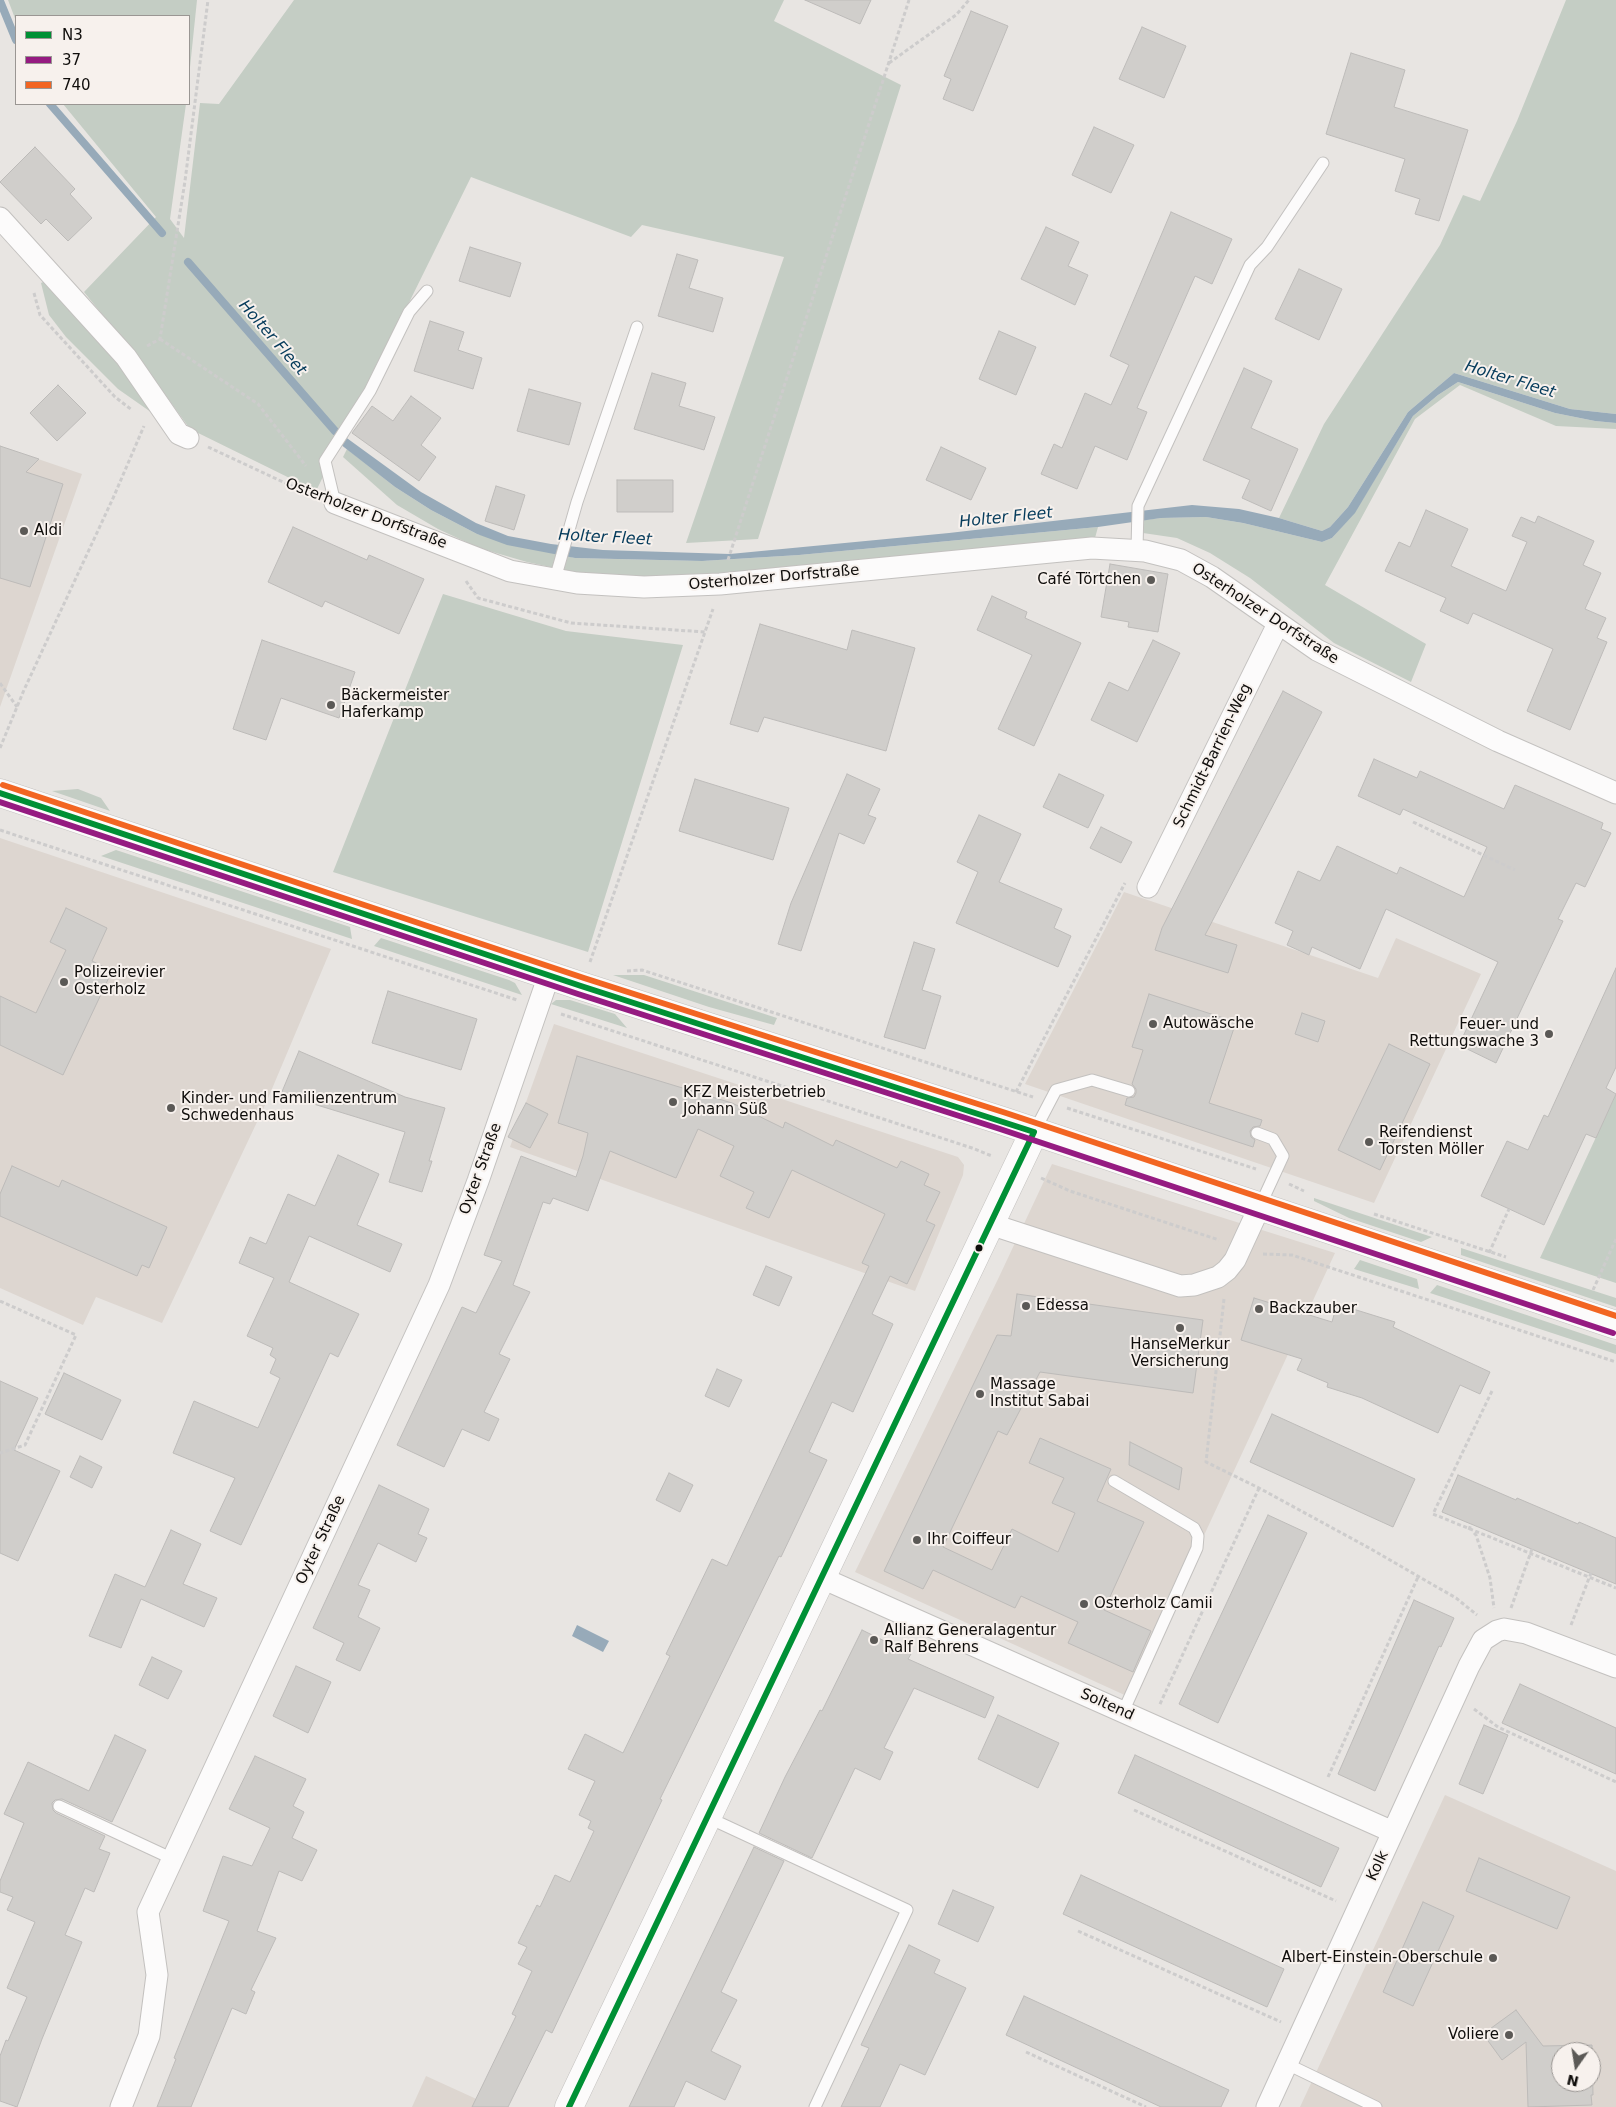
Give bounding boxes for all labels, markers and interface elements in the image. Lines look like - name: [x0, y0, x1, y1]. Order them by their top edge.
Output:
- legend: [15, 15, 190, 105]
- text: N3: [62, 26, 83, 44]
- text: 37: [62, 51, 81, 69]
- text: 740: [62, 76, 91, 94]
- water label: Holter Fleet: [234, 296, 310, 380]
- water label: Holter Fleet: [1462, 357, 1558, 403]
- street label: Osterholzer Dorfstraße: [283, 475, 449, 553]
- water label: Holter Fleet: [958, 504, 1054, 532]
- place label: Aldi: [34, 522, 62, 540]
- marker: Aldi: [18, 525, 30, 537]
- water label: Holter Fleet: [558, 526, 652, 550]
- street label: Osterholzer Dorfstraße: [1188, 560, 1342, 668]
- street label: Osterholzer Dorfstraße: [688, 562, 860, 594]
- place label: Café Törtchen: [1037, 571, 1141, 589]
- marker: Café Törtchen: [1145, 574, 1157, 586]
- street label: Schmidt-Barrien-Weg: [1170, 681, 1256, 831]
- place label: Bäckermeister Haferkamp: [341, 687, 449, 722]
- marker: Bäckermeister Haferkamp: [325, 699, 337, 711]
- place label: Polizeirevier Osterholz: [74, 964, 165, 999]
- marker: Polizeirevier Osterholz: [58, 976, 70, 988]
- place label: Autowäsche: [1163, 1015, 1254, 1033]
- place label: Feuer- und Rettungswache 3: [1409, 1016, 1539, 1051]
- marker: Autowäsche: [1147, 1018, 1159, 1030]
- marker: Feuer- und Rettungswache 3: [1543, 1028, 1555, 1040]
- place label: KFZ Meisterbetrieb Johann Süß: [683, 1084, 826, 1119]
- place label: Kinder- und Familienzentrum Schwedenhaus: [181, 1090, 397, 1125]
- marker: KFZ Meisterbetrieb Johann Süß: [667, 1096, 679, 1108]
- marker: Kinder- und Familienzentrum Schwedenhaus: [165, 1102, 177, 1114]
- street label: Oyter Straße: [456, 1121, 506, 1217]
- place label: Reifendienst Torsten Möller: [1379, 1124, 1484, 1159]
- marker: Reifendienst Torsten Möller: [1363, 1136, 1375, 1148]
- unlabelled marker: [974, 1243, 984, 1253]
- place label: Edessa: [1036, 1297, 1089, 1315]
- marker: Edessa: [1020, 1300, 1032, 1312]
- place label: Backzauber: [1269, 1300, 1357, 1318]
- marker: Backzauber: [1253, 1303, 1265, 1315]
- marker: HanseMerkur Versicherung: [1174, 1322, 1186, 1334]
- place label: HanseMerkur Versicherung: [1130, 1336, 1230, 1371]
- place label: Massage Institut Sabai: [990, 1376, 1089, 1411]
- marker: Massage Institut Sabai: [974, 1388, 986, 1400]
- street label: Oyter Straße: [293, 1493, 349, 1587]
- place label: Ihr Coiffeur: [927, 1531, 1011, 1549]
- marker: Ihr Coiffeur: [911, 1534, 923, 1546]
- place label: Osterholz Camii: [1094, 1595, 1213, 1613]
- marker: Osterholz Camii: [1078, 1598, 1090, 1610]
- place label: Allianz Generalagentur Ralf Behrens: [884, 1622, 1056, 1657]
- marker: Allianz Generalagentur Ralf Behrens: [868, 1634, 880, 1646]
- street label: Soltend: [1077, 1685, 1137, 1725]
- street label: Kolk: [1363, 1848, 1393, 1884]
- place label: Albert-Einstein-Oberschule: [1282, 1949, 1483, 1967]
- marker: Albert-Einstein-Oberschule: [1487, 1952, 1499, 1964]
- place label: Voliere: [1448, 2026, 1499, 2044]
- marker: Voliere: [1503, 2029, 1515, 2041]
- north arrow: [1551, 2042, 1601, 2092]
- text: N: [1565, 2072, 1580, 2090]

